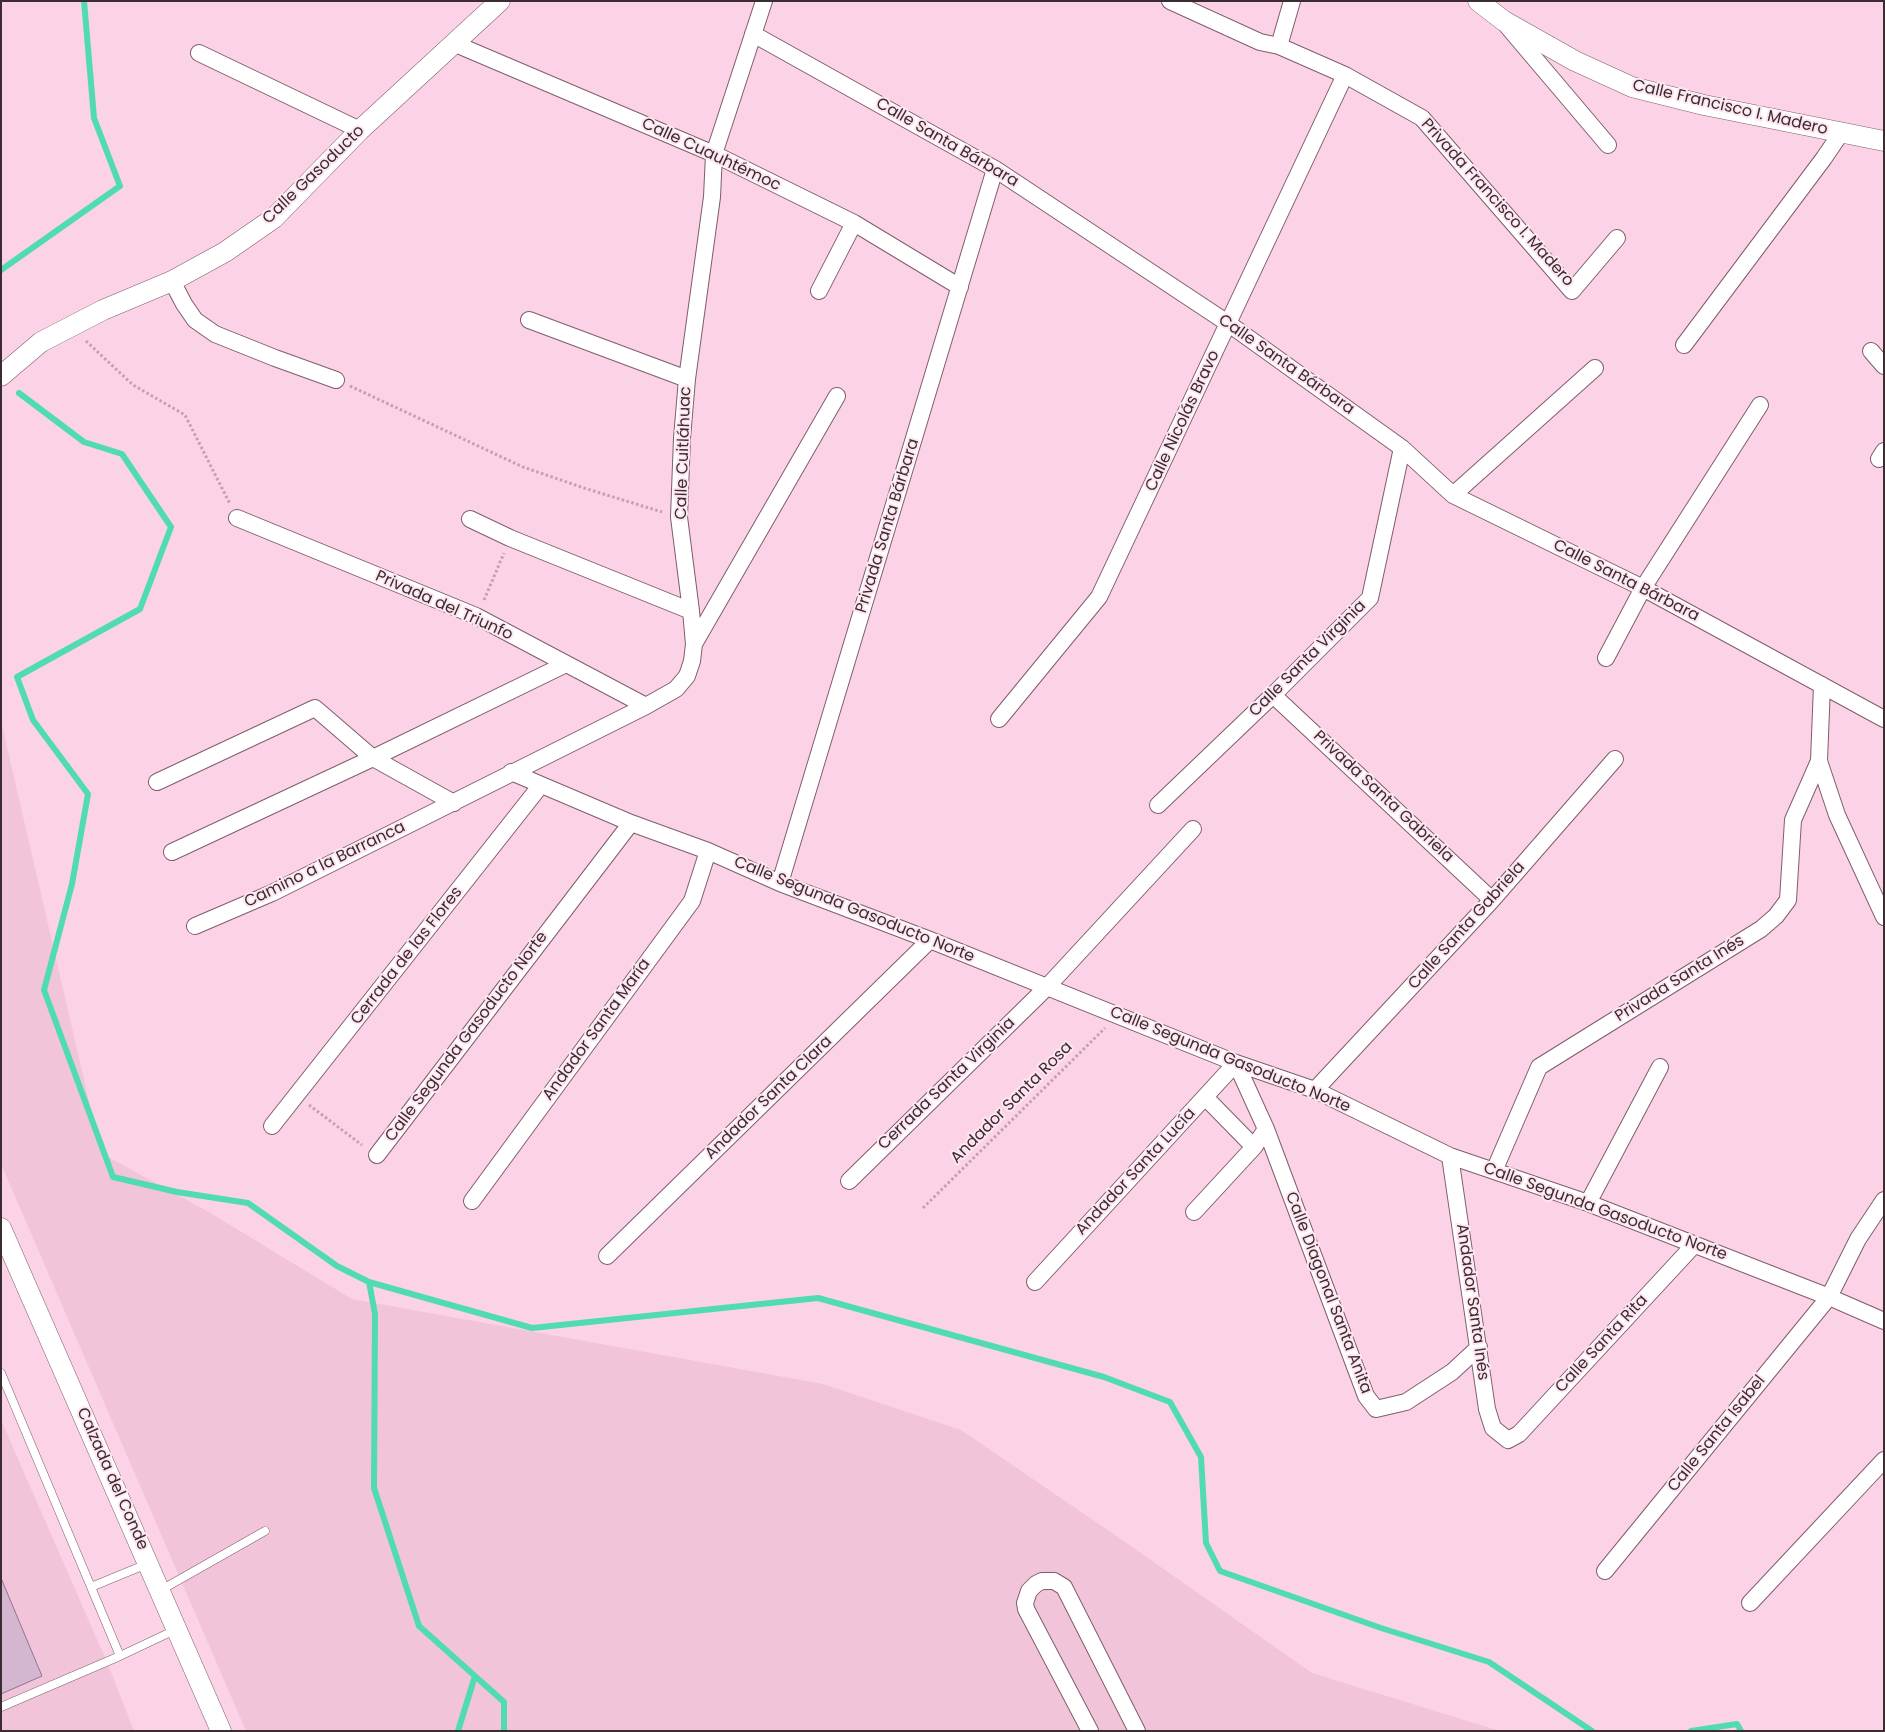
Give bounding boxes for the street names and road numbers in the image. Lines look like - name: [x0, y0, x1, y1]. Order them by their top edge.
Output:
- street label: Calle Francisco I. Madero: [1631, 76, 1829, 140]
- street label: Calle Santa Bárbara: [872, 94, 1022, 192]
- street label: Calle Cuauhtémoc: [638, 114, 784, 196]
- street label: Privada Francisco I. Madero: [1417, 115, 1577, 291]
- street label: Calle Gasoducto: [259, 122, 369, 228]
- street label: Calle Santa Bárbara: [1214, 311, 1358, 419]
- street label: Calle Nicolás Bravo: [1142, 347, 1224, 495]
- street label: Calle Cuitláhuac: [672, 386, 696, 520]
- street label: Privada Santa Bárbara: [852, 437, 924, 615]
- street label: Calle Santa Bárbara: [1550, 536, 1702, 626]
- street label: Privada del Triunfo: [372, 567, 516, 645]
- street label: Calle Santa Virginia: [1246, 597, 1370, 721]
- street label: Privada Santa Gabriela: [1309, 727, 1457, 867]
- street label: Camino a la Barranca: [241, 818, 409, 912]
- street label: Calle Segunda Gasoducto Norte: [731, 853, 977, 967]
- street label: Calle Santa Gabriela: [1405, 858, 1529, 994]
- street label: Cerrada de las Flores: [347, 883, 467, 1029]
- street label: Calle Segunda Gasoducto Norte: [382, 928, 552, 1146]
- street label: Privada Santa Inés: [1612, 931, 1748, 1027]
- street label: Andador Santa María: [539, 955, 655, 1105]
- street label: Calle Segunda Gasoducto Norte: [1107, 1003, 1353, 1117]
- street label: Cerrada Santa Virginia: [875, 1014, 1019, 1154]
- street label: Andador Santa Clara: [701, 1032, 837, 1164]
- street label: Andador Santa Rosa: [947, 1038, 1077, 1168]
- street label: Andador Santa Lucía: [1072, 1104, 1200, 1240]
- street label: Calle Segunda Gasoducto Norte: [1481, 1159, 1729, 1265]
- street label: Calle Diagonal Santa Anita: [1281, 1189, 1375, 1397]
- street label: Andador Santa Inés: [1452, 1223, 1492, 1381]
- street label: Calle Santa Rita: [1552, 1291, 1652, 1397]
- street label: Calle Santa Isabel: [1664, 1372, 1770, 1496]
- street label: Calzada del Conde: [72, 1405, 152, 1553]

